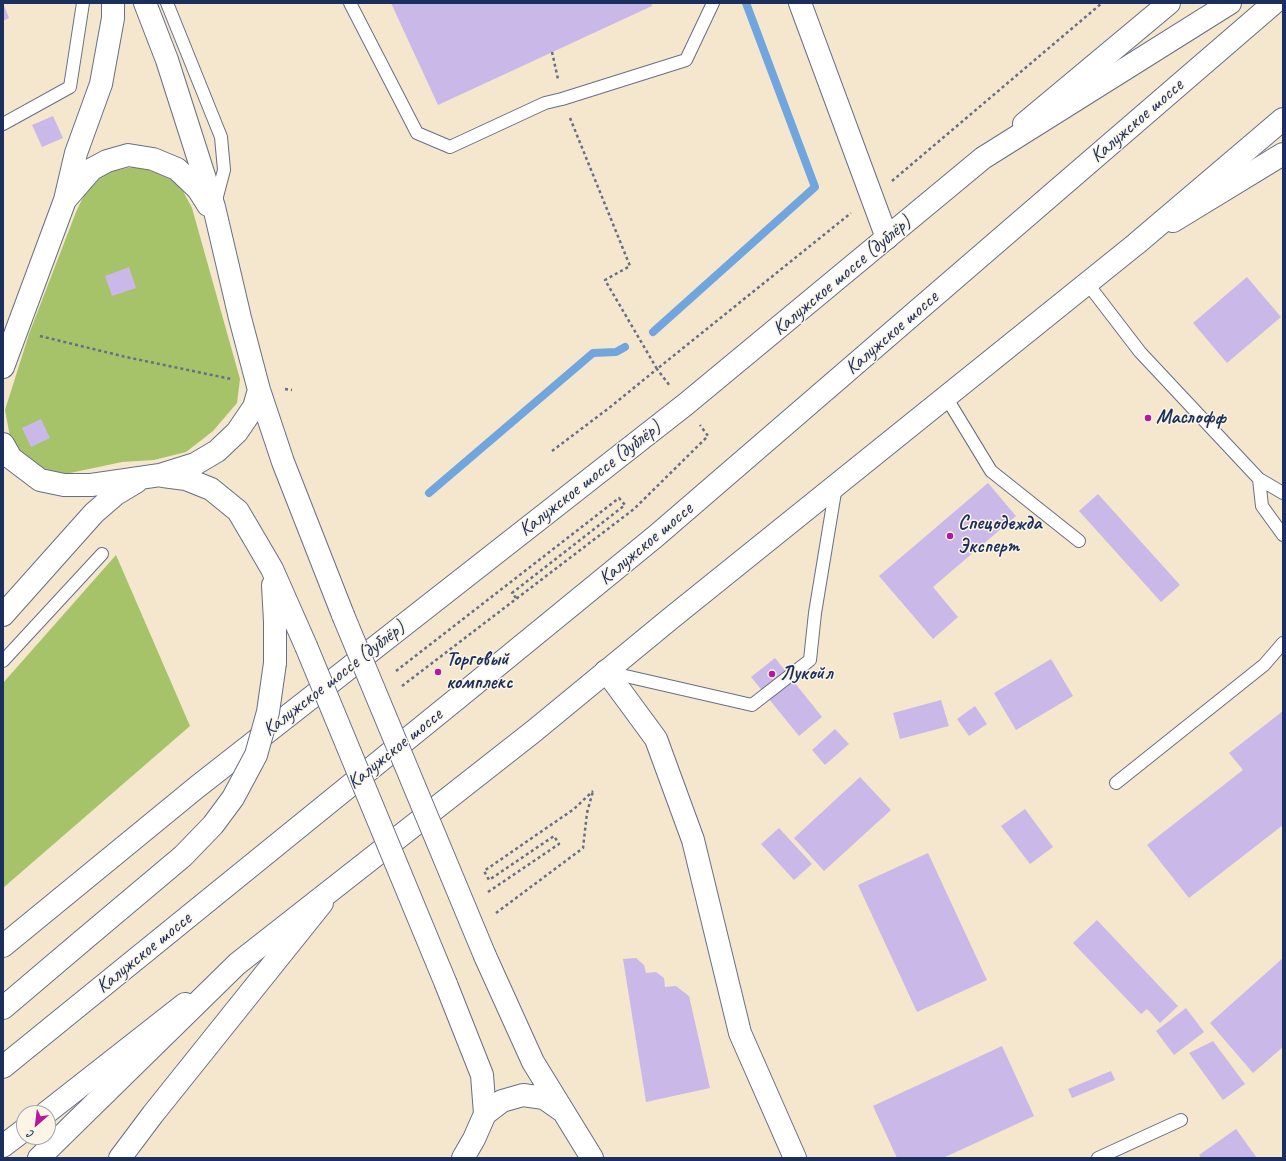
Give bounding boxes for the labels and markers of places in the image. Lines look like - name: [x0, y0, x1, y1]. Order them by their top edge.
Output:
- place label: Маслофф: [1156, 406, 1226, 430]
- marker: Маслофф: [1143, 413, 1153, 423]
- place label: Спецодежда Эксперт: [958, 512, 1041, 559]
- marker: Спецодежда Эксперт: [945, 531, 955, 541]
- place label: Торговый комплекс: [446, 648, 513, 695]
- place label: Лукойл: [780, 662, 832, 686]
- marker: Торговый комплекс: [433, 667, 443, 677]
- marker: Лукойл: [767, 669, 777, 679]

